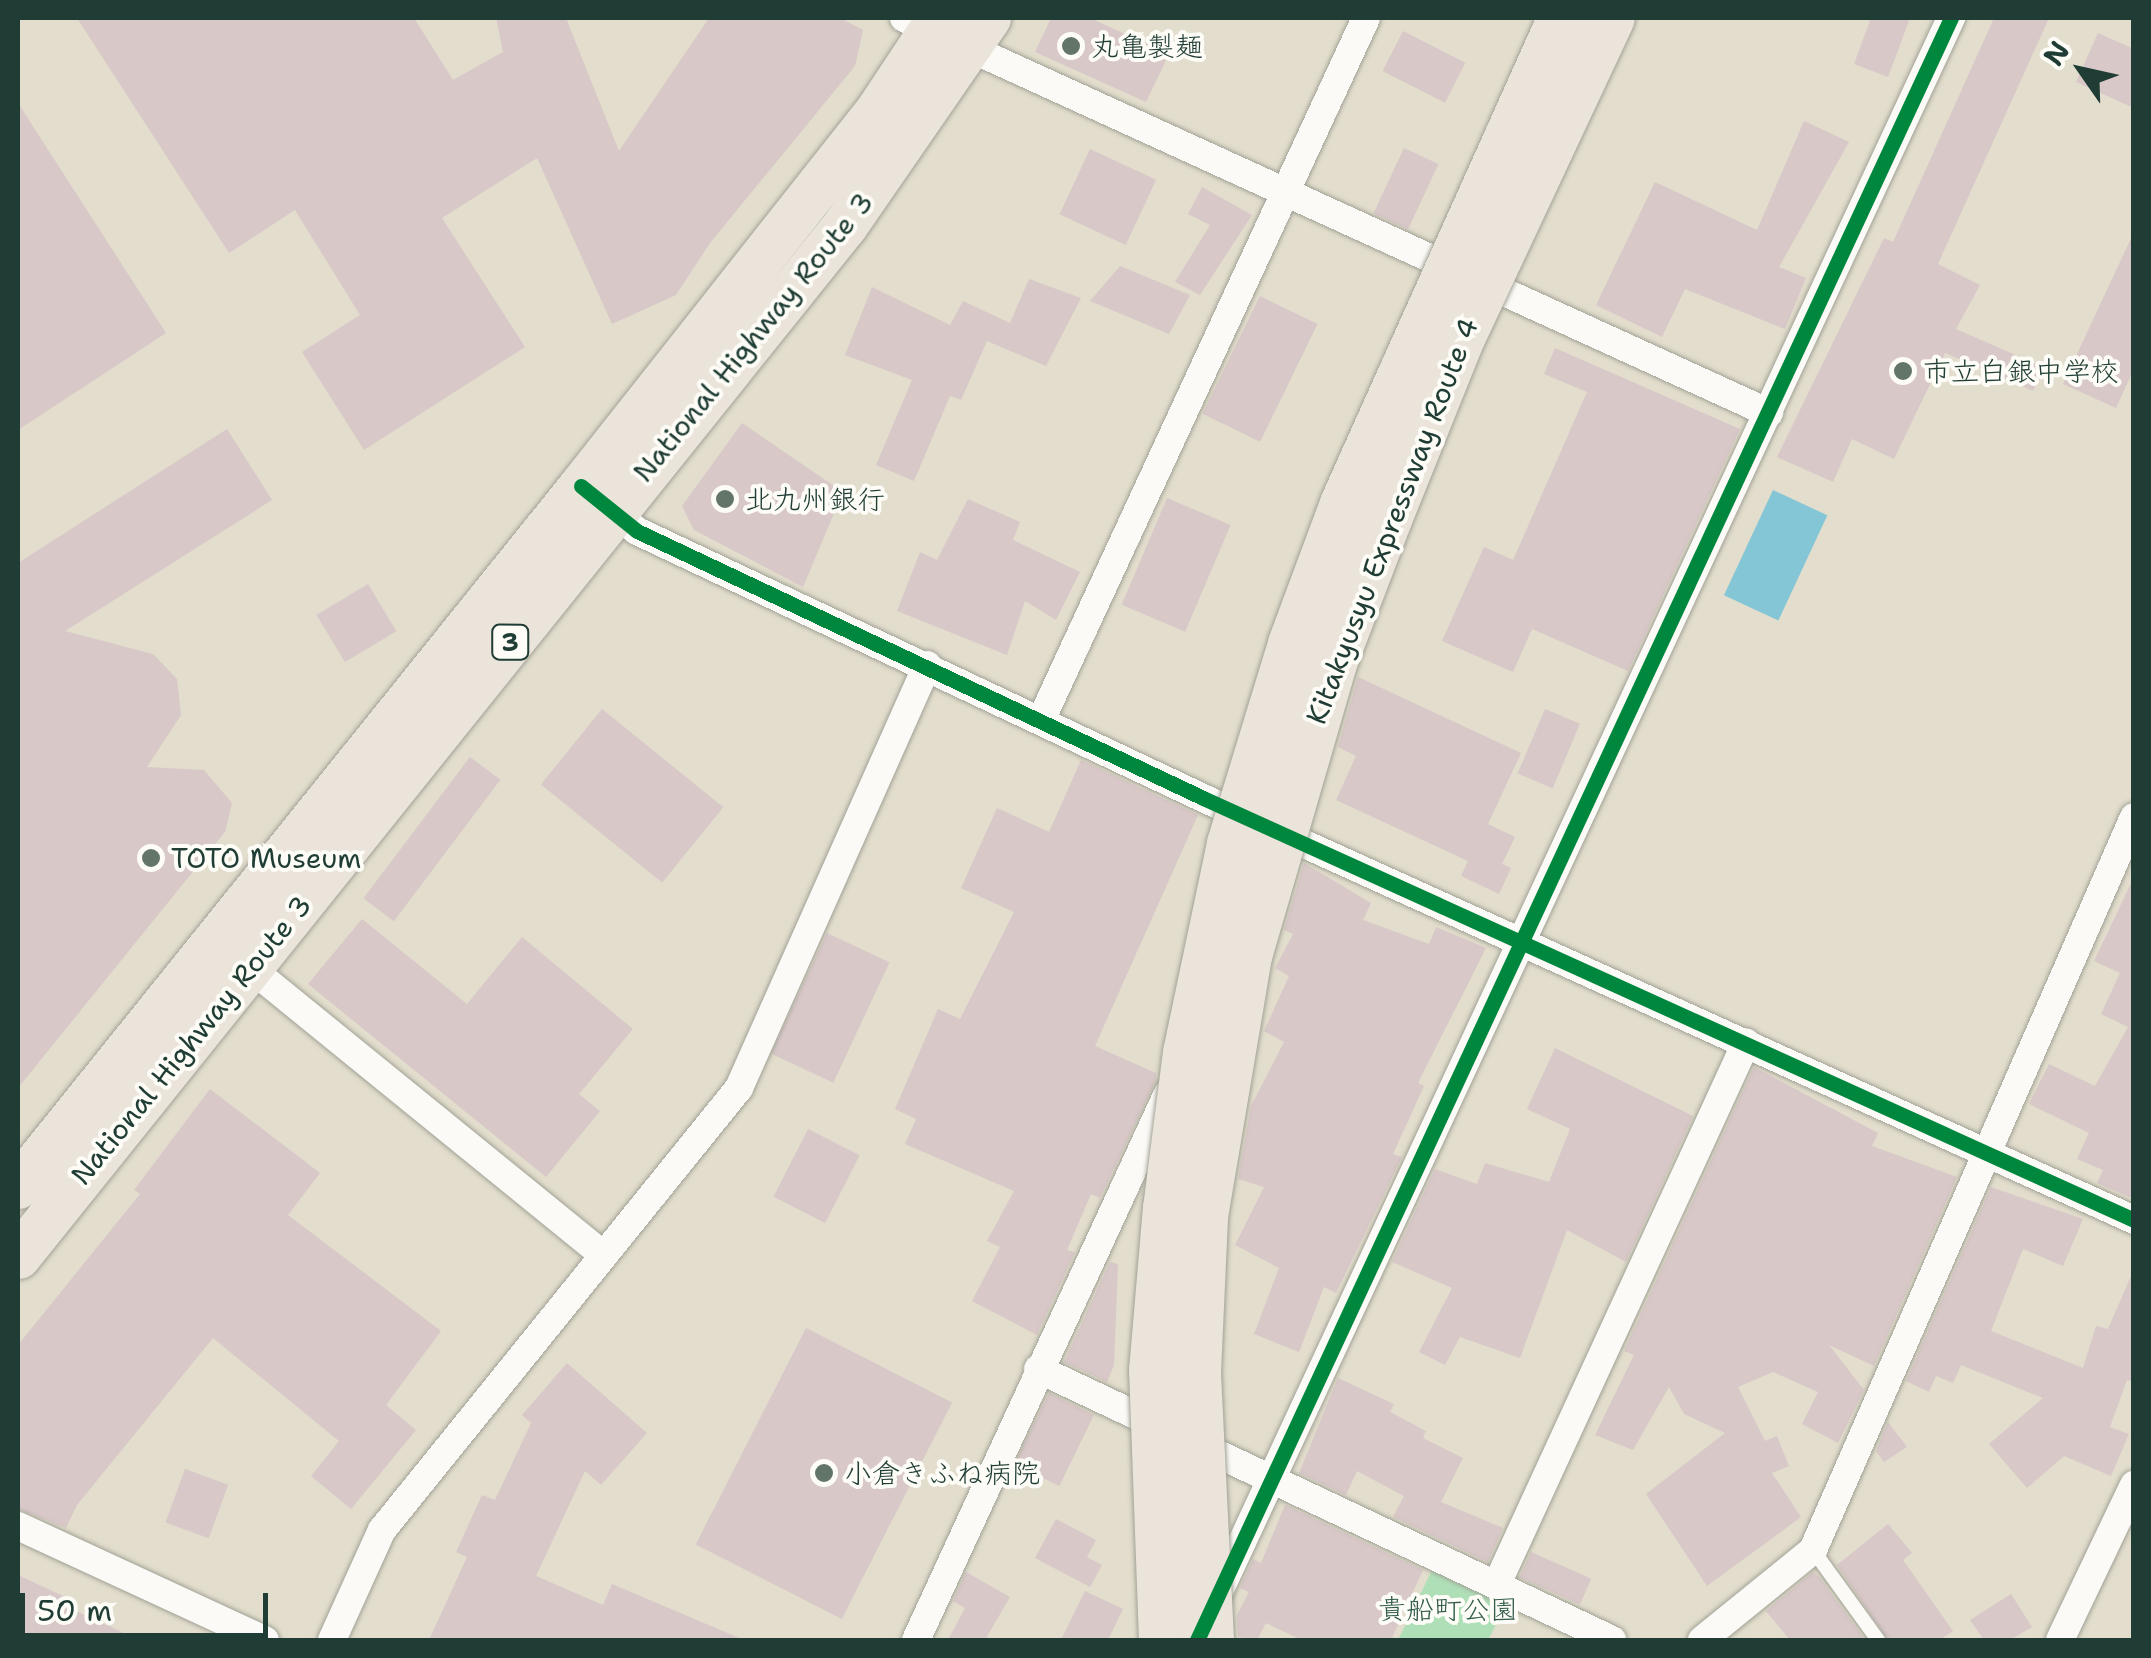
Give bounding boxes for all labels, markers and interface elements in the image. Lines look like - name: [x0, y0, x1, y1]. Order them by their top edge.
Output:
- north arrow: [2031, 20, 2131, 120]
- place label: 丸亀製麺: [1091, 29, 1203, 63]
- text: N: [2034, 33, 2078, 73]
- marker: 丸亀製麺: [1060, 35, 1082, 57]
- street label: National Highway Route 3: [626, 186, 880, 488]
- street label: Kitakyusyu Expressway Route 4: [1299, 313, 1485, 729]
- place label: 市立白銀中学校: [1923, 354, 2119, 388]
- marker: 市立白銀中学校: [1892, 360, 1914, 382]
- place label: 北九州銀行: [745, 482, 885, 516]
- marker: 北九州銀行: [714, 488, 736, 510]
- road number: 3: [490, 622, 530, 662]
- place label: TOTO Museum: [171, 841, 361, 875]
- marker: TOTO Museum: [140, 847, 162, 869]
- street label: National Highway Route 3: [64, 889, 318, 1191]
- place label: 小倉きふね病院: [844, 1456, 1040, 1490]
- marker: 小倉きふね病院: [813, 1462, 835, 1484]
- scale bar: [25, 1573, 272, 1635]
- text: 50 m: [37, 1590, 112, 1631]
- park label: 貴船町公園: [1378, 1592, 1518, 1626]

